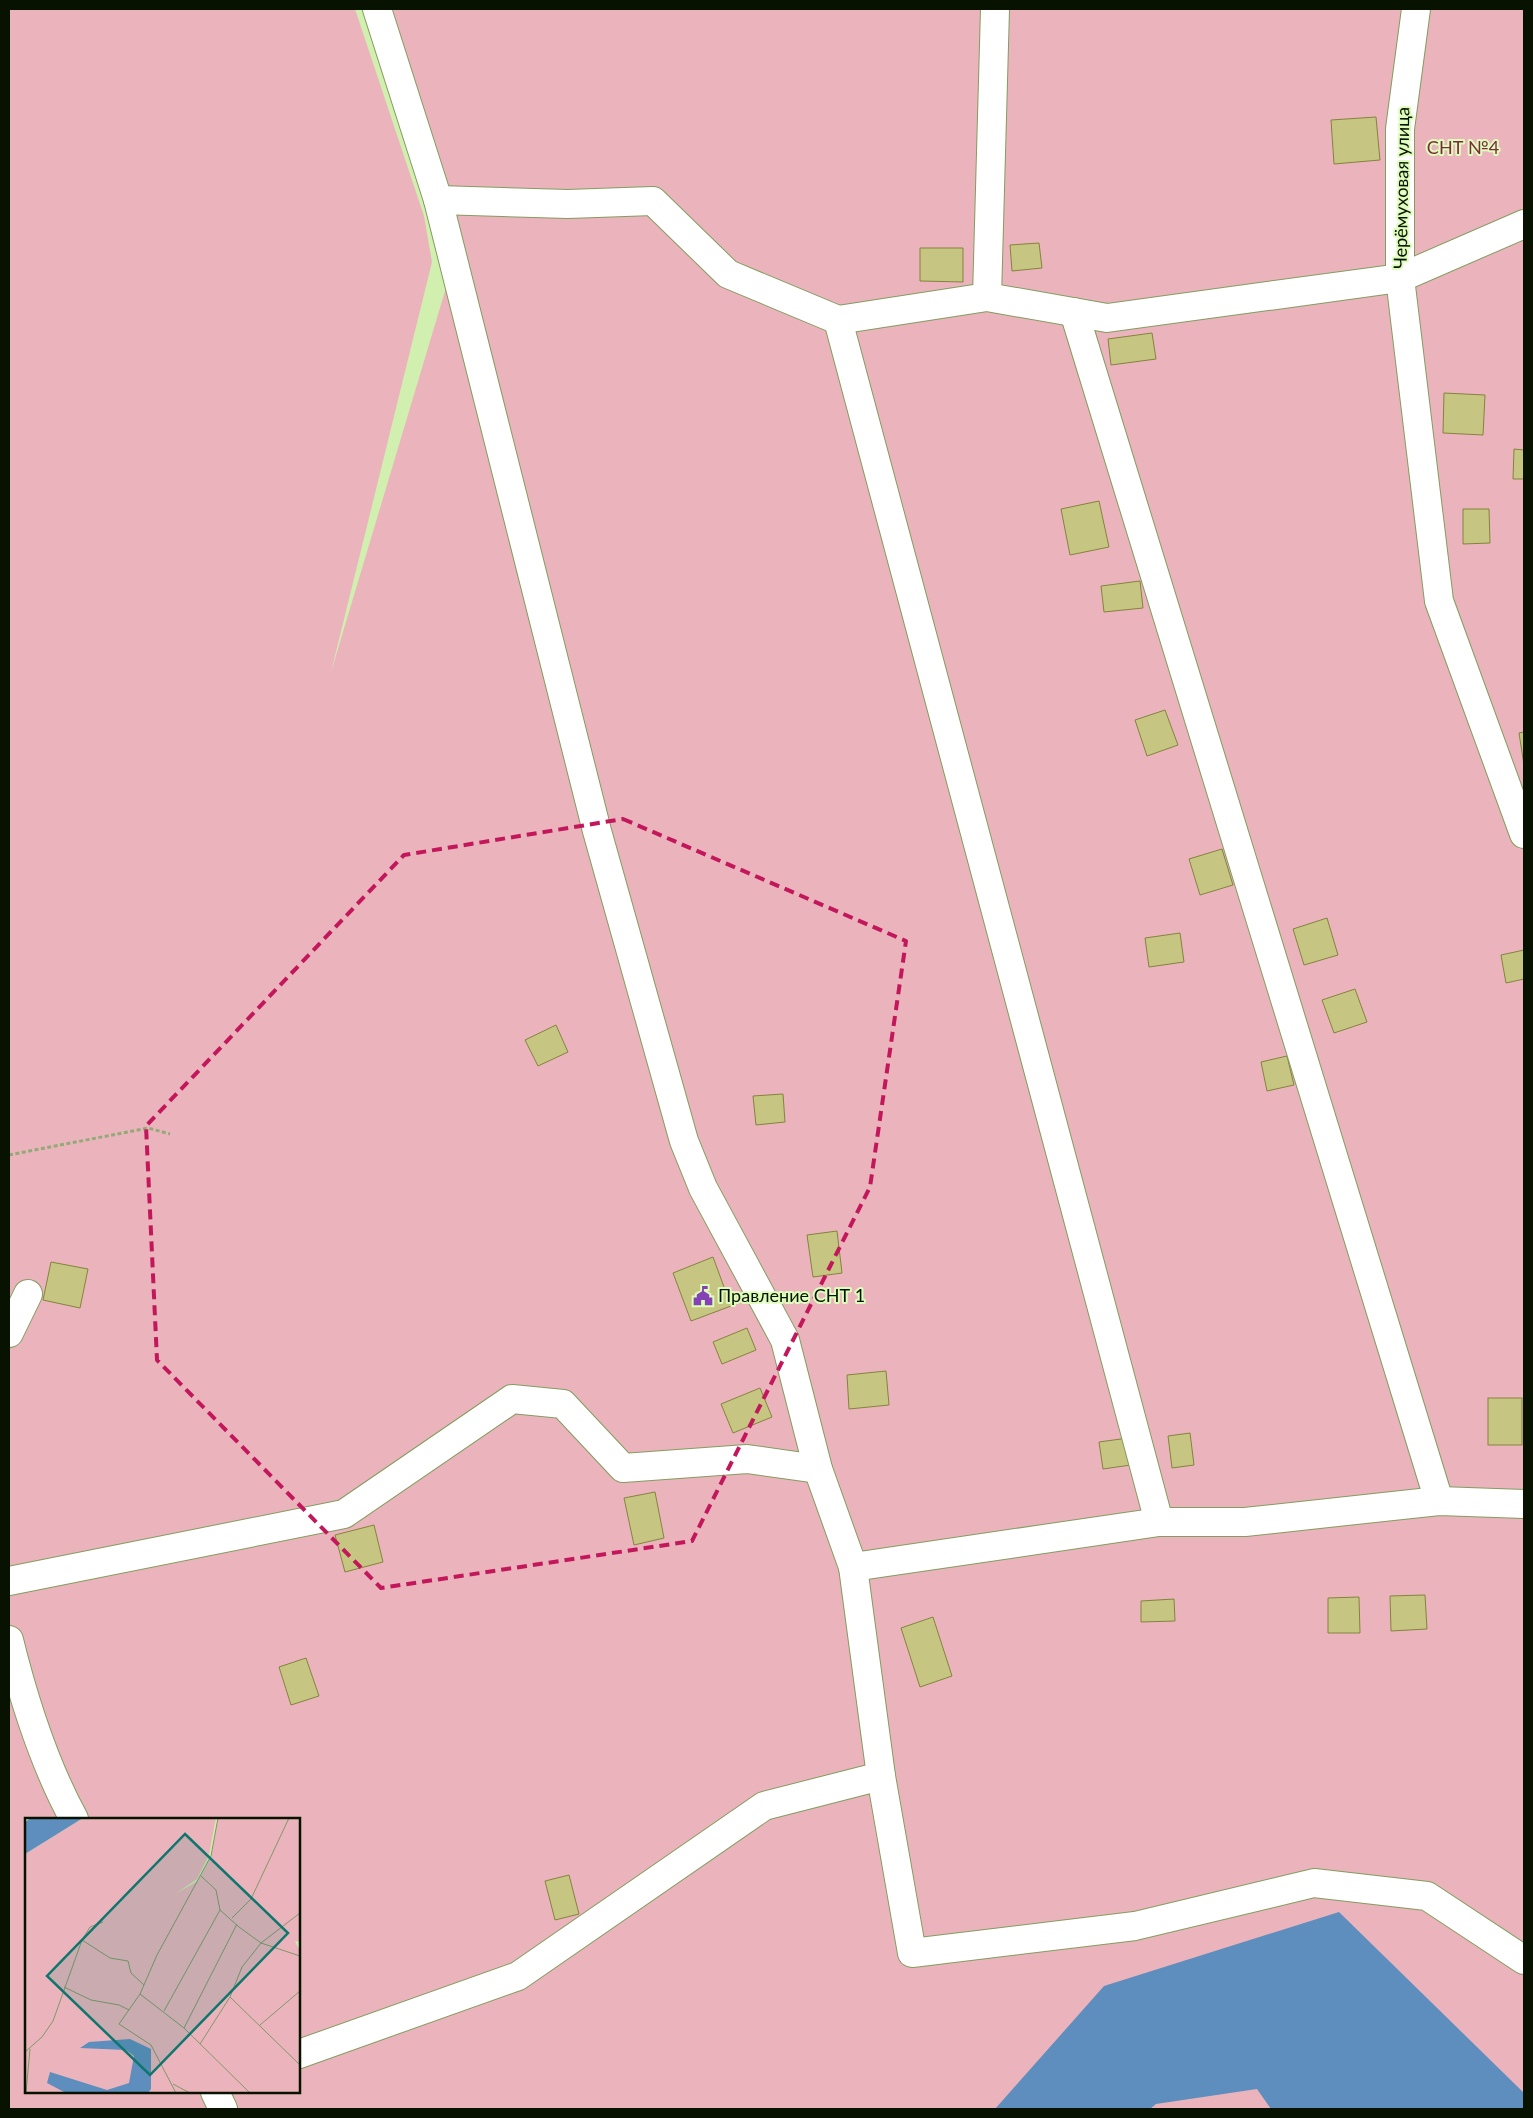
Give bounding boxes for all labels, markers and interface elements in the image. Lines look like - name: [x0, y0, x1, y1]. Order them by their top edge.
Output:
- street label: Черёмуховая улица: [1389, 107, 1413, 269]
- park label: СНТ №4: [1427, 136, 1499, 158]
- place label: Правление СНТ 1: [718, 1284, 865, 1306]
- public building icon: Правление СНТ 1: [692, 1285, 714, 1307]
- inset map: [25, 1818, 300, 2093]

